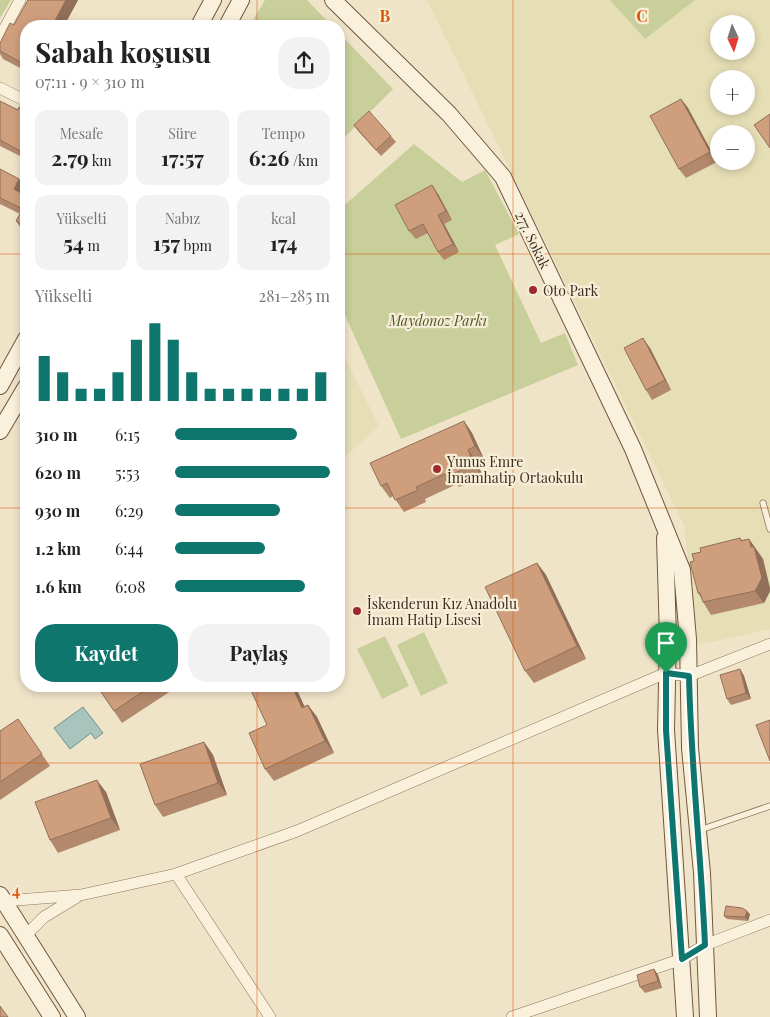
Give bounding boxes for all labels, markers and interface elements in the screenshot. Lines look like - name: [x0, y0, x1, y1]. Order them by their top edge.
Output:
- text: B: [380, 5, 391, 26]
- text: C: [636, 5, 648, 26]
- north arrow: [710, 15, 755, 60]
- map controls: [710, 15, 755, 170]
- text: Sabah koşusu: [35, 33, 211, 70]
- button: share: [278, 37, 330, 89]
- button: +: [710, 70, 755, 115]
- text: 07:11 · 9 × 310 m: [35, 71, 145, 92]
- text: Mesafe: [60, 124, 103, 143]
- text: Süre: [168, 124, 197, 143]
- text: Tempo: [262, 124, 305, 143]
- button: −: [710, 125, 755, 170]
- text: 2.79: [51, 143, 89, 171]
- text: 17:57: [161, 143, 204, 171]
- text: 6:26: [249, 143, 289, 171]
- text: km: [89, 151, 112, 170]
- text: /km: [289, 151, 318, 170]
- street label: 277. Sokak: [511, 208, 555, 272]
- text: Yükselti: [56, 209, 107, 228]
- text: Nabız: [165, 209, 200, 228]
- text: kcal: [271, 209, 296, 228]
- text: 54: [63, 228, 84, 256]
- text: 157: [153, 228, 180, 256]
- text: 174: [270, 228, 297, 256]
- text: m: [84, 236, 100, 255]
- text: bpm: [180, 236, 212, 255]
- place label: Oto Park: [543, 281, 599, 300]
- marker: Oto Park: [527, 284, 539, 296]
- text: Yükselti: [35, 285, 92, 306]
- text: 281–285 m: [259, 285, 330, 306]
- park label: Maydonoz Parkı: [388, 311, 487, 330]
- text: 310 m: [35, 424, 77, 445]
- text: 6:15: [115, 424, 140, 445]
- place label: Yunus Emre İmamhatip Ortaokulu: [446, 452, 584, 487]
- text: 620 m: [35, 462, 81, 483]
- text: 5:53: [115, 462, 140, 483]
- marker: Yunus Emre İmamhatip Ortaokulu: [431, 463, 443, 475]
- text: 930 m: [35, 500, 80, 521]
- text: 6:29: [115, 500, 143, 521]
- text: 1.2 km: [35, 538, 81, 559]
- text: 6:44: [115, 538, 143, 559]
- text: 1.6 km: [35, 576, 82, 597]
- text: 6:08: [115, 576, 145, 597]
- place label: İskenderun Kız Anadolu İmam Hatip Lisesi: [367, 594, 517, 629]
- marker: İskenderun Kız Anadolu İmam Hatip Lisesi: [351, 605, 363, 617]
- pin: [645, 622, 687, 673]
- button: Kaydet: [35, 624, 178, 682]
- button: Paylaş: [188, 624, 330, 682]
- icon: arrive: [652, 629, 680, 657]
- text: 4: [12, 879, 20, 900]

